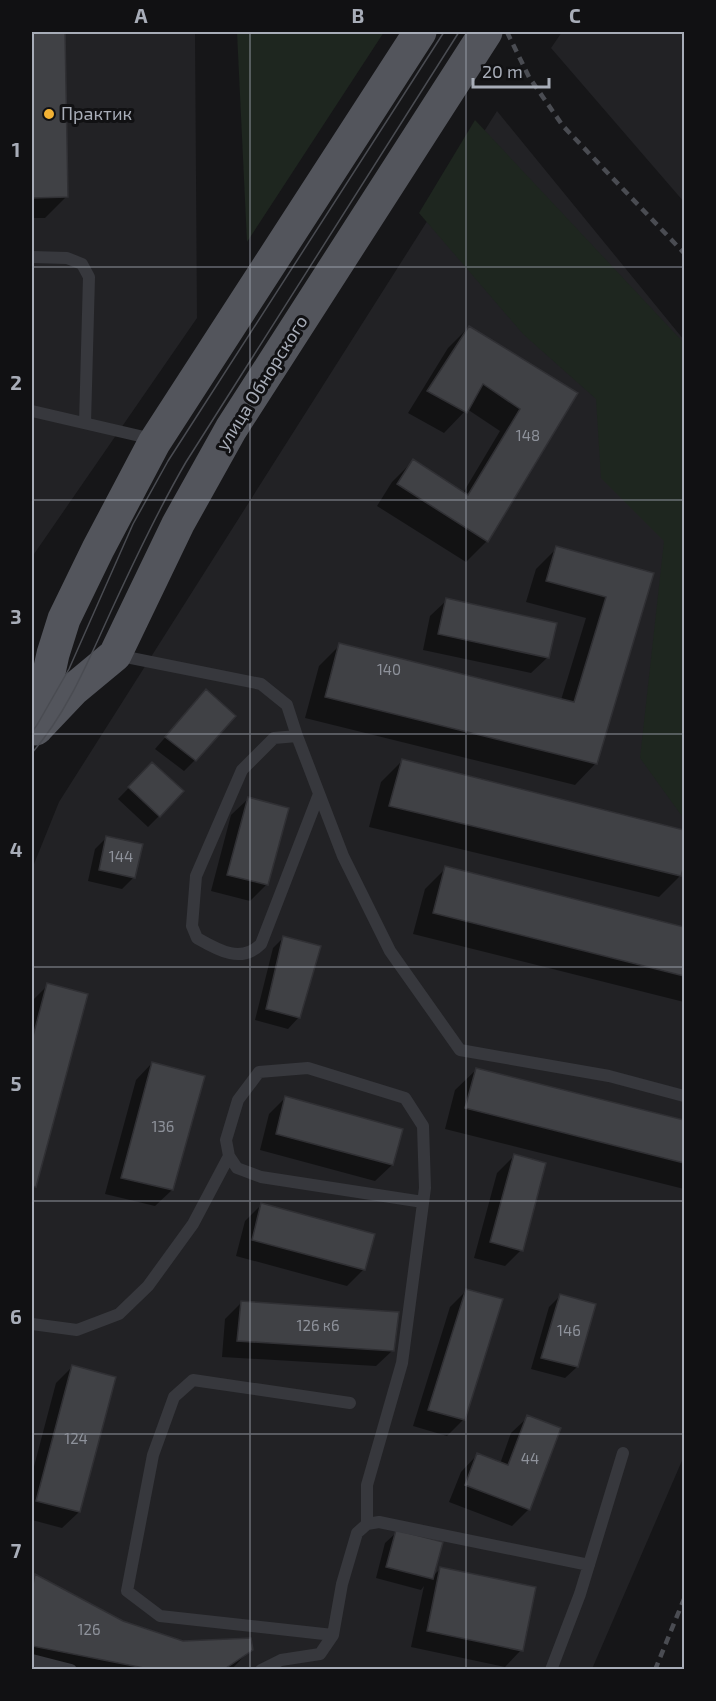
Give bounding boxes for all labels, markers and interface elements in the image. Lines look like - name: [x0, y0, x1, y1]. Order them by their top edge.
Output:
- text: A: [134, 3, 148, 27]
- text: B: [352, 3, 364, 27]
- text: C: [569, 3, 581, 27]
- scale bar: [473, 51, 550, 89]
- text: 20 m: [482, 60, 523, 82]
- place label: Практик: [61, 102, 133, 124]
- marker: Практик: [42, 107, 56, 121]
- text: 1: [12, 137, 20, 161]
- street label: улица Обнорского: [211, 311, 312, 454]
- text: 2: [10, 370, 22, 394]
- house number: 148: [516, 426, 540, 444]
- text: 3: [10, 604, 22, 628]
- house number: 140: [377, 660, 401, 678]
- text: 4: [10, 837, 23, 861]
- house number: 144: [109, 847, 133, 865]
- text: 5: [10, 1071, 22, 1095]
- house number: 136: [152, 1117, 174, 1135]
- text: 6: [10, 1304, 22, 1328]
- house number: 126 к6: [297, 1316, 339, 1334]
- house number: 146: [557, 1321, 581, 1339]
- house number: 124: [64, 1429, 88, 1447]
- house number: 44: [521, 1449, 539, 1467]
- text: 7: [11, 1538, 22, 1562]
- house number: 126: [78, 1620, 100, 1638]

